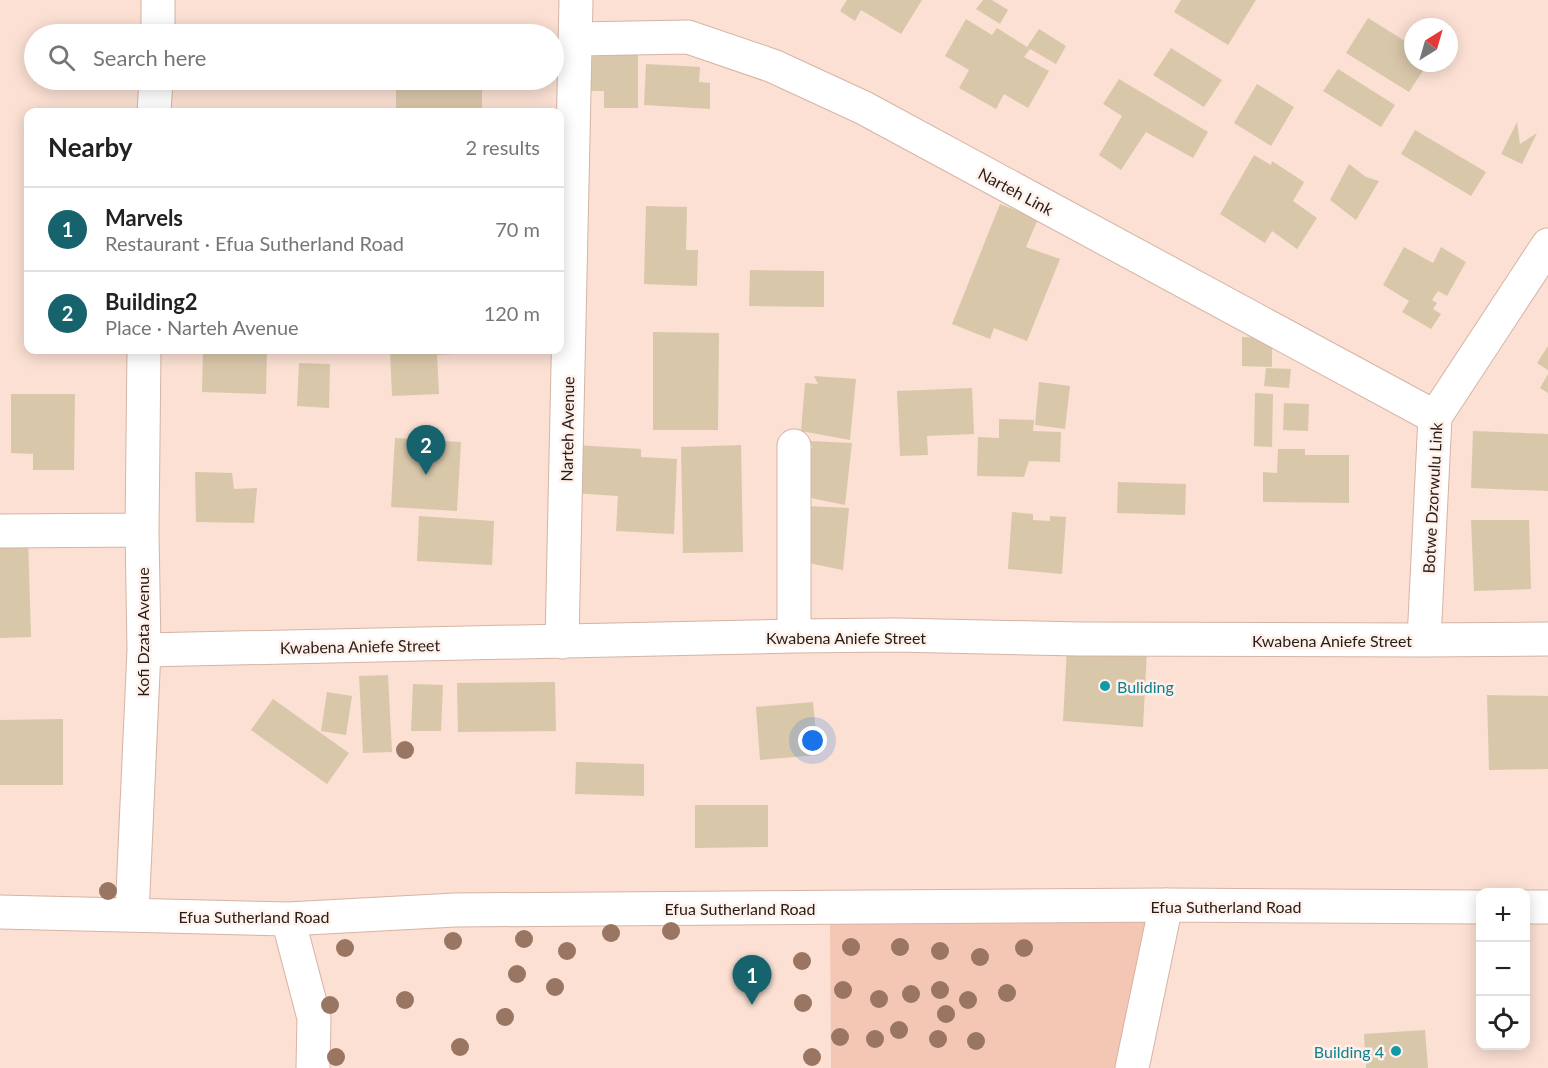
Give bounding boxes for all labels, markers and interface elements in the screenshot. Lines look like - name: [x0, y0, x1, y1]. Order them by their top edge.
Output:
- north arrow: [1404, 18, 1458, 72]
- search box: [24, 24, 564, 90]
- icon: search: [45, 41, 78, 74]
- text: Search here: [93, 44, 206, 71]
- text: Nearby: [48, 131, 133, 163]
- text: 2 results: [465, 135, 540, 159]
- street label: Narteh Link: [975, 163, 1057, 219]
- text: Marvels: [105, 204, 183, 231]
- text: 1: [62, 217, 73, 241]
- text: 70 m: [495, 217, 540, 241]
- text: Restaurant · Efua Sutherland Road: [105, 231, 404, 255]
- text: Building2: [105, 288, 198, 315]
- text: 2: [62, 301, 73, 325]
- text: 120 m: [484, 301, 540, 325]
- text: Place · Narteh Avenue: [105, 315, 299, 339]
- street label: Narteh Avenue: [557, 376, 577, 482]
- street label: Botwe Dzorwulu Link: [1419, 421, 1445, 574]
- pin: 2: [406, 426, 446, 475]
- street label: Kofi Dzata Avenue: [133, 567, 152, 697]
- street label: Kwabena Aniefe Street: [766, 628, 926, 647]
- street label: Kwabena Aniefe Street: [1252, 631, 1412, 650]
- street label: Kwabena Aniefe Street: [280, 635, 441, 657]
- place label: Buliding: [1117, 677, 1174, 696]
- marker: Buliding: [1098, 679, 1112, 693]
- your location: [798, 726, 827, 755]
- map controls: [1476, 888, 1530, 1050]
- button: +: [1476, 888, 1530, 942]
- street label: Efua Sutherland Road: [1150, 897, 1302, 916]
- street label: Efua Sutherland Road: [664, 899, 816, 918]
- street label: Efua Sutherland Road: [178, 907, 330, 926]
- button: −: [1476, 942, 1530, 996]
- pin: 1: [732, 956, 771, 1005]
- button: locate: [1476, 996, 1530, 1050]
- place label: Building 4: [1314, 1042, 1384, 1061]
- marker: Building 4: [1389, 1044, 1403, 1058]

